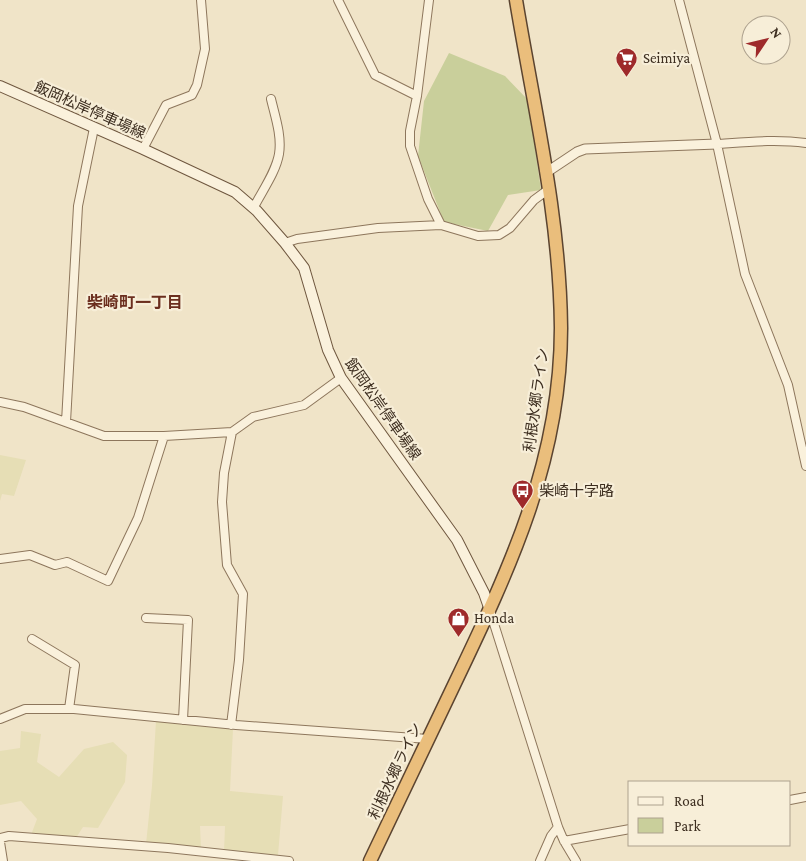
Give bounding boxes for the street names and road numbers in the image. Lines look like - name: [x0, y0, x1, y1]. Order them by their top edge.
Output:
- street label: 飯岡松岸停車場線: [32, 78, 148, 142]
- street label: 利根水郷ライン: [521, 347, 551, 453]
- street label: 飯岡松岸停車場線: [342, 355, 424, 463]
- street label: 利根水郷ライン: [366, 720, 424, 822]

